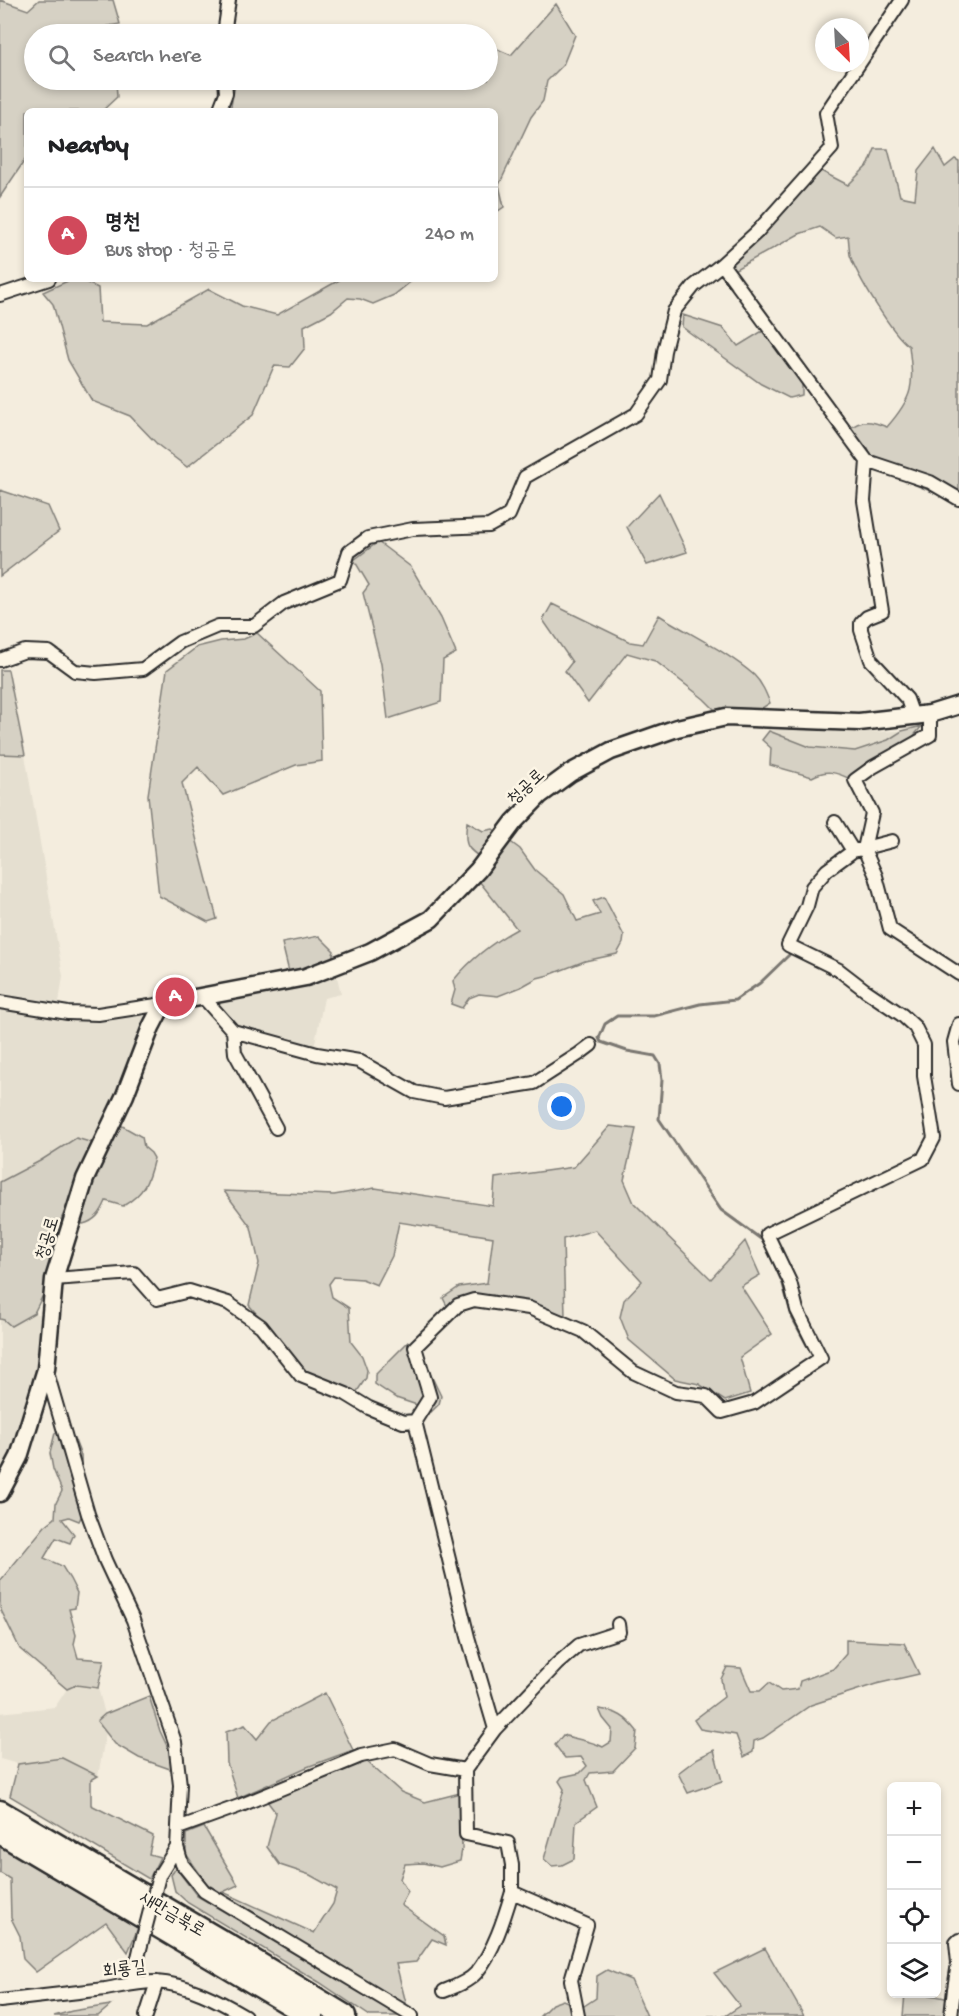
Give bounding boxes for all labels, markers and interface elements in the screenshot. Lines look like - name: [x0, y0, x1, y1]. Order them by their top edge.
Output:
- north arrow: [815, 18, 869, 72]
- search box: [24, 24, 498, 90]
- icon: search: [45, 41, 78, 74]
- text: Search here: [93, 44, 201, 70]
- text: Nearby: [48, 132, 129, 163]
- text: 명천: [105, 211, 140, 237]
- text: A: [62, 224, 73, 247]
- text: 240 m: [424, 224, 474, 247]
- text: Bus stop · 청공로: [105, 240, 237, 263]
- street label: 청공로: [504, 765, 550, 810]
- pin: A: [156, 974, 195, 1020]
- your location: [547, 1092, 576, 1121]
- street label: 청공로: [32, 1215, 65, 1263]
- map controls: [887, 1782, 941, 1998]
- button: +: [887, 1782, 941, 1836]
- button: −: [887, 1836, 941, 1890]
- street label: 새만금북로: [135, 1888, 208, 1942]
- button: locate: [887, 1890, 941, 1944]
- button: layers: [887, 1944, 941, 1998]
- street label: 회룡길: [101, 1957, 148, 1984]

